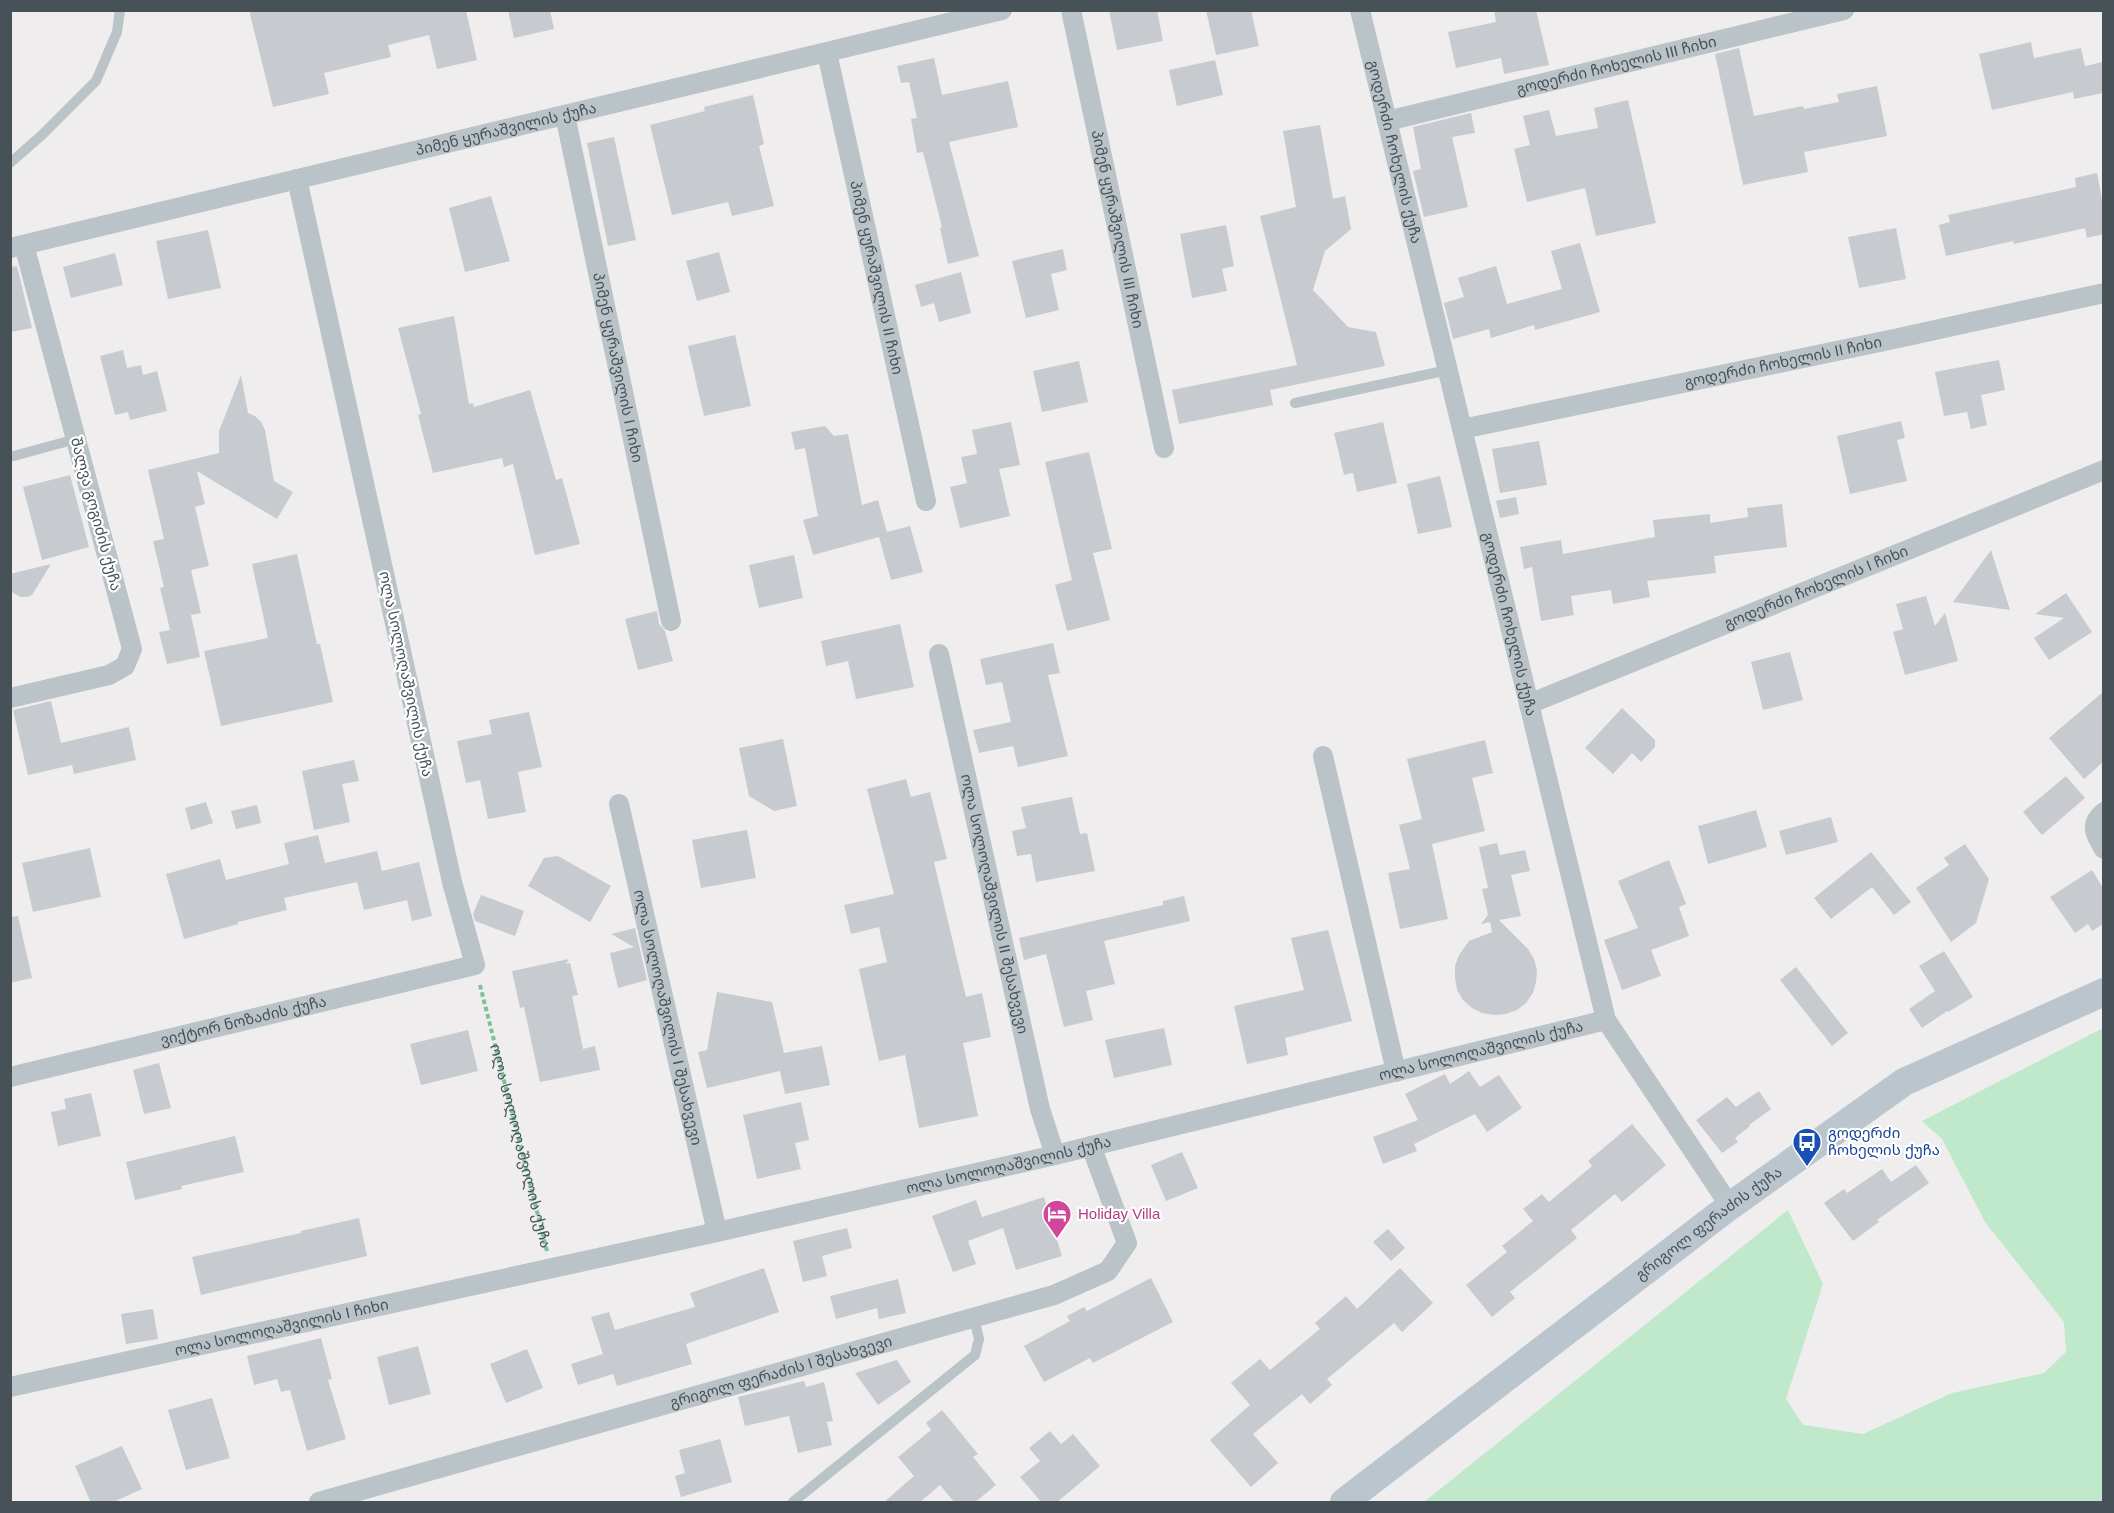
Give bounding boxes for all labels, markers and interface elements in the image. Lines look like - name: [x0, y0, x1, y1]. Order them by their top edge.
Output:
- street label: გოდერძი ჩოხელის III ჩიხი: [1514, 32, 1718, 98]
- street label: გოდერძი ჩოხელის ქუჩა: [1363, 58, 1426, 245]
- street label: პიმენ ყურაშვილის ქუჩა: [414, 99, 598, 158]
- street label: პიმენ ყურაშვილის III ჩიხი: [1089, 128, 1147, 330]
- street label: პიმენ ყურაშვილის II ჩიხი: [847, 179, 907, 376]
- street label: პიმენ ყურაშვილის I ჩიხი: [590, 271, 647, 464]
- street label: გოდერძი ჩოხელის II ჩიხი: [1683, 333, 1883, 391]
- street label: შალვა გოგიძის ქუჩა: [67, 435, 125, 593]
- street label: გოდერძი ჩოხელის ქუჩა: [1479, 530, 1541, 718]
- street label: გოდერძი ჩოხელის I ჩიხი: [1721, 542, 1910, 633]
- street label: ოლა სოლოღაშვილის ქუჩა: [375, 570, 437, 778]
- street label: ოლა სოლოღაშვილის II შესახვევი: [958, 772, 1032, 1035]
- street label: ოლა სოლოღაშვილის I შესახვევი: [631, 888, 706, 1147]
- street label: ვიქტორ ნოზაძის ქუჩა: [158, 992, 328, 1049]
- street label: ოლა სოლოღაშვილის ქუჩა: [1377, 1017, 1585, 1083]
- street label: ოლა სოლოღაშვილის ქუჩა: [487, 1042, 555, 1250]
- place label: გოდერძი ჩოხელის ქუჩა: [1828, 1124, 1940, 1159]
- bus stop icon: გოდერძი ჩოხელის ქუჩა: [1791, 1126, 1823, 1168]
- street label: ოლა სოლოღაშვილის ქუჩა: [904, 1133, 1113, 1197]
- street label: გრიგოლ ფერაძის ქუჩა: [1632, 1163, 1785, 1284]
- hotel icon: Holiday Villa: [1041, 1198, 1073, 1240]
- place label: Holiday Villa: [1078, 1205, 1161, 1222]
- street label: ოლა სოლოღაშვილის I ჩიხი: [173, 1295, 390, 1359]
- street label: გრიგოლ ფერაძის I შესახვევი: [668, 1332, 894, 1412]

